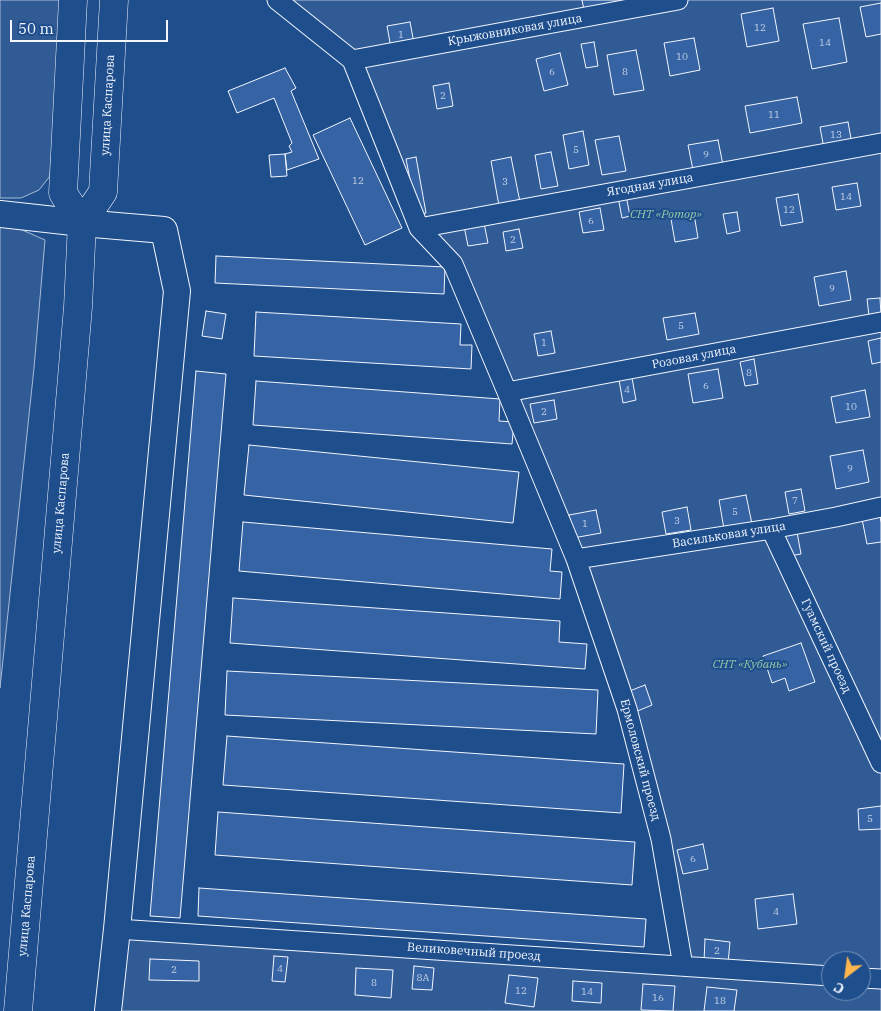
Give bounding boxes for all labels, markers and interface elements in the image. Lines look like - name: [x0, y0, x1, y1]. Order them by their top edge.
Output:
- scale bar: [12, 10, 170, 42]
- street label: Крыжовниковая улица: [447, 11, 583, 49]
- text: 50 m: [18, 19, 54, 38]
- house number: 12: [754, 22, 766, 34]
- house number: 1: [398, 29, 404, 41]
- house number: 14: [819, 37, 831, 49]
- house number: 10: [676, 51, 688, 63]
- street label: улица Каспарова: [98, 54, 118, 156]
- house number: 6: [549, 66, 555, 78]
- house number: 8: [622, 66, 628, 78]
- house number: 2: [440, 90, 446, 102]
- house number: 11: [768, 109, 780, 121]
- house number: 13: [830, 129, 842, 141]
- house number: 5: [573, 144, 579, 156]
- house number: 9: [703, 149, 709, 161]
- street label: Ягодная улица: [606, 170, 694, 200]
- house number: 12: [352, 175, 364, 187]
- house number: 3: [502, 176, 508, 188]
- house number: 14: [840, 191, 852, 203]
- house number: 12: [783, 204, 795, 216]
- park label: СНТ «Ротор»: [630, 208, 702, 222]
- house number: 6: [588, 215, 594, 227]
- house number: 2: [510, 234, 516, 246]
- house number: 9: [829, 283, 835, 295]
- house number: 5: [678, 320, 684, 332]
- house number: 1: [541, 337, 547, 349]
- street label: Розовая улица: [651, 342, 737, 372]
- house number: 8: [746, 367, 752, 379]
- house number: 6: [703, 380, 709, 392]
- house number: 4: [624, 384, 630, 396]
- house number: 10: [845, 401, 857, 413]
- house number: 2: [541, 406, 547, 418]
- street label: улица Каспарова: [49, 452, 73, 554]
- house number: 9: [847, 463, 853, 475]
- house number: 7: [792, 495, 798, 507]
- house number: 5: [732, 506, 738, 518]
- house number: 3: [674, 515, 680, 527]
- house number: 1: [582, 518, 588, 530]
- street label: Васильковая улица: [671, 519, 787, 551]
- street label: Гуамский проезд: [798, 597, 854, 695]
- park label: СНТ «Кубань»: [712, 658, 788, 672]
- street label: Ермоловский проезд: [617, 698, 663, 822]
- house number: 5: [867, 813, 873, 825]
- house number: 6: [690, 853, 696, 865]
- street label: улица Каспарова: [15, 855, 39, 957]
- house number: 4: [773, 906, 779, 918]
- street label: Великовечный проезд: [407, 940, 541, 964]
- house number: 2: [714, 945, 720, 957]
- north arrow: [821, 951, 871, 1001]
- house number: 4: [277, 963, 283, 975]
- house number: 2: [171, 964, 177, 976]
- house number: 8А: [417, 972, 429, 984]
- house number: 8: [371, 977, 377, 989]
- text: С: [830, 978, 848, 998]
- house number: 12: [515, 985, 527, 997]
- house number: 14: [581, 986, 593, 998]
- house number: 16: [652, 992, 664, 1004]
- house number: 18: [714, 995, 726, 1007]

